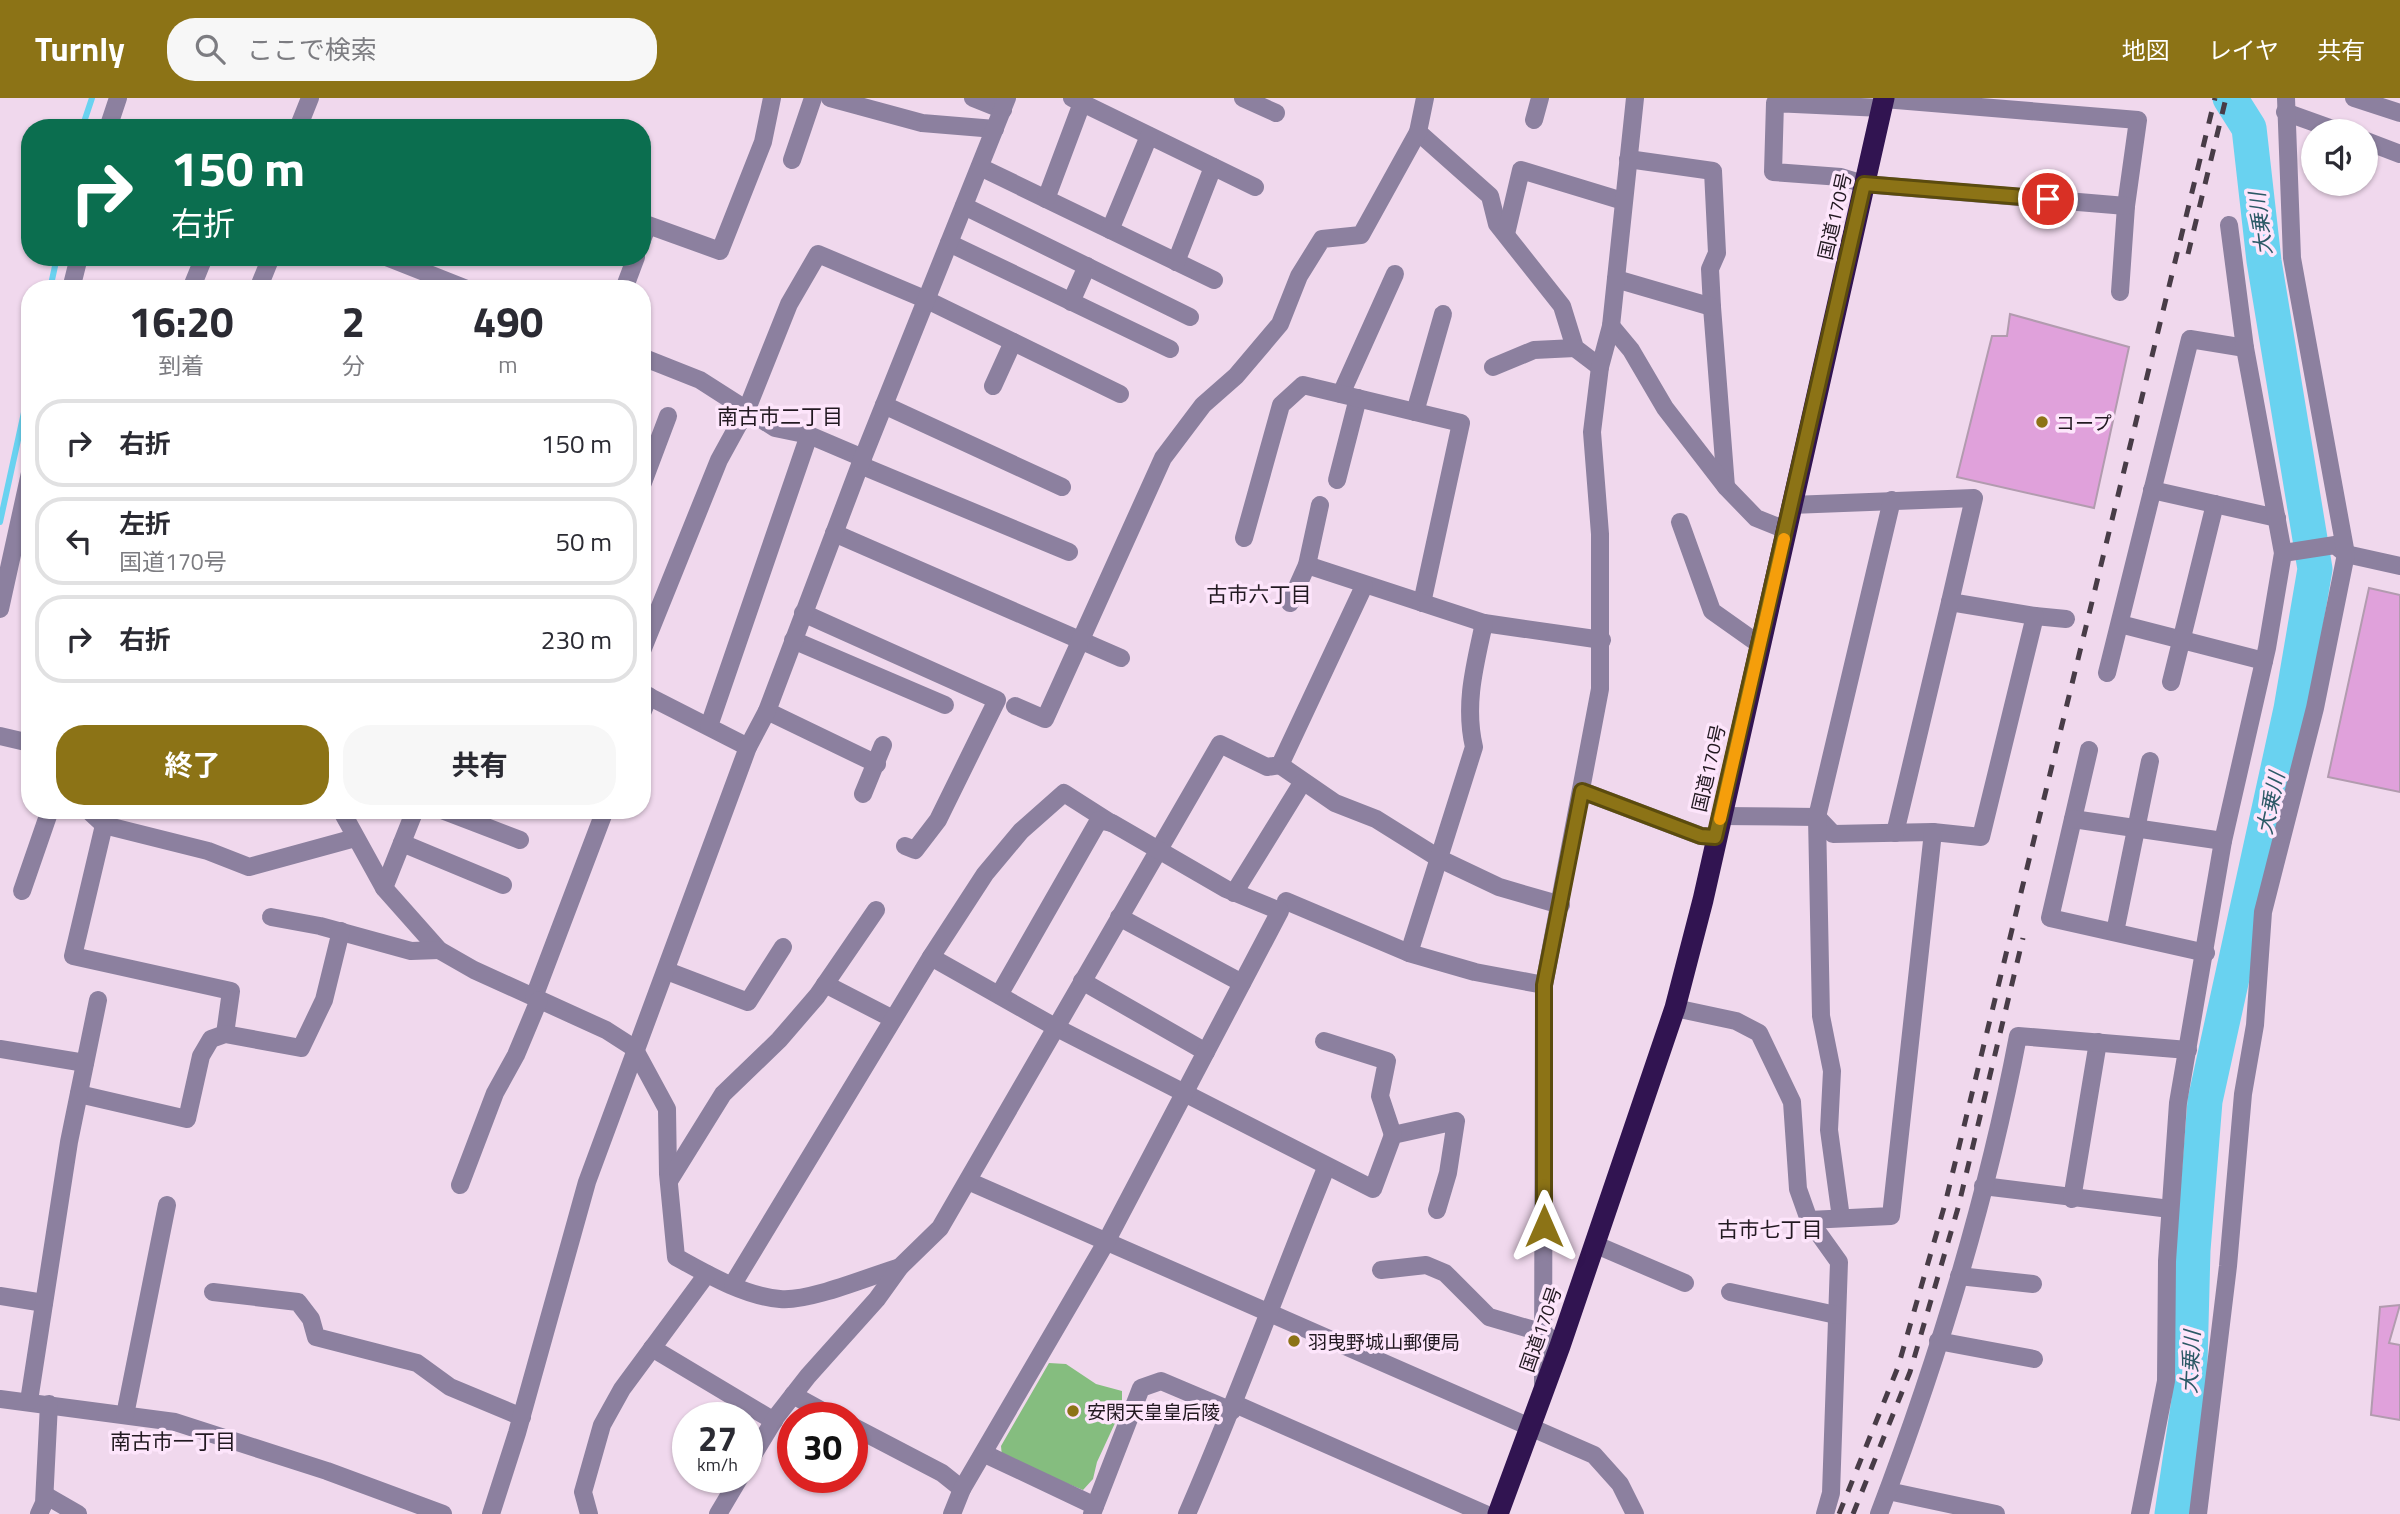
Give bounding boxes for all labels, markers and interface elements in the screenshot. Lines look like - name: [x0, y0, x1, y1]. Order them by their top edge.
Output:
- search box: [167, 18, 657, 81]
- text: Turnly: [35, 24, 125, 74]
- icon: search: [191, 30, 229, 68]
- text: ここで検索: [247, 30, 377, 69]
- text: 地図: [2122, 32, 2170, 68]
- text: レイヤ: [2208, 32, 2279, 68]
- text: 共有: [2317, 32, 2365, 68]
- map controls: [2301, 119, 2378, 196]
- button: sound: [2301, 119, 2378, 196]
- text: 150 m: [171, 130, 305, 205]
- icon: right: [56, 147, 147, 238]
- street label: 国道170号: [1810, 169, 1858, 263]
- pin: [2018, 169, 2078, 229]
- icon: arrive: [2029, 180, 2067, 218]
- water label: 大乗川: [2240, 189, 2280, 257]
- text: 右折: [171, 199, 235, 247]
- text: 16:20: [129, 289, 234, 353]
- text: 2: [341, 289, 365, 353]
- text: 490: [473, 289, 543, 353]
- text: m: [498, 347, 518, 382]
- text: 到着: [158, 348, 204, 383]
- text: 分: [342, 348, 365, 383]
- district label: 南古市二丁目: [717, 400, 843, 432]
- place label: コープ: [2056, 408, 2112, 437]
- marker: コープ: [2034, 414, 2050, 430]
- icon: right: [60, 424, 98, 462]
- text: 右折: [119, 424, 171, 463]
- text: 150 m: [541, 424, 612, 463]
- text: 左折: [119, 504, 171, 543]
- icon: left: [60, 522, 98, 560]
- text: 50 m: [555, 522, 612, 561]
- text: 国道170号: [119, 544, 227, 579]
- district label: 古市六丁目: [1207, 578, 1312, 610]
- icon: right: [60, 620, 98, 658]
- text: 右折: [119, 620, 171, 659]
- text: 230 m: [541, 620, 612, 659]
- street label: 国道170号: [1684, 721, 1732, 815]
- button: 終了: [56, 725, 329, 805]
- button: 共有: [343, 725, 616, 805]
- water label: 大乗川: [2248, 767, 2293, 837]
- position arrow: [1507, 1189, 1581, 1263]
- district label: 古市七丁目: [1718, 1213, 1823, 1245]
- street label: 国道170号: [1512, 1282, 1568, 1376]
- place label: 羽曳野城山郵便局: [1308, 1327, 1460, 1356]
- water label: 大乗川: [2172, 1328, 2208, 1394]
- marker: 羽曳野城山郵便局: [1286, 1333, 1302, 1349]
- place label: 安閑天皇皇后陵: [1087, 1397, 1220, 1426]
- speed limit sign: 30: [777, 1402, 868, 1493]
- marker: 安閑天皇皇后陵: [1065, 1403, 1081, 1419]
- text: 27: [698, 1411, 737, 1465]
- district label: 南古市一丁目: [110, 1425, 236, 1457]
- text: km/h: [697, 1451, 738, 1478]

